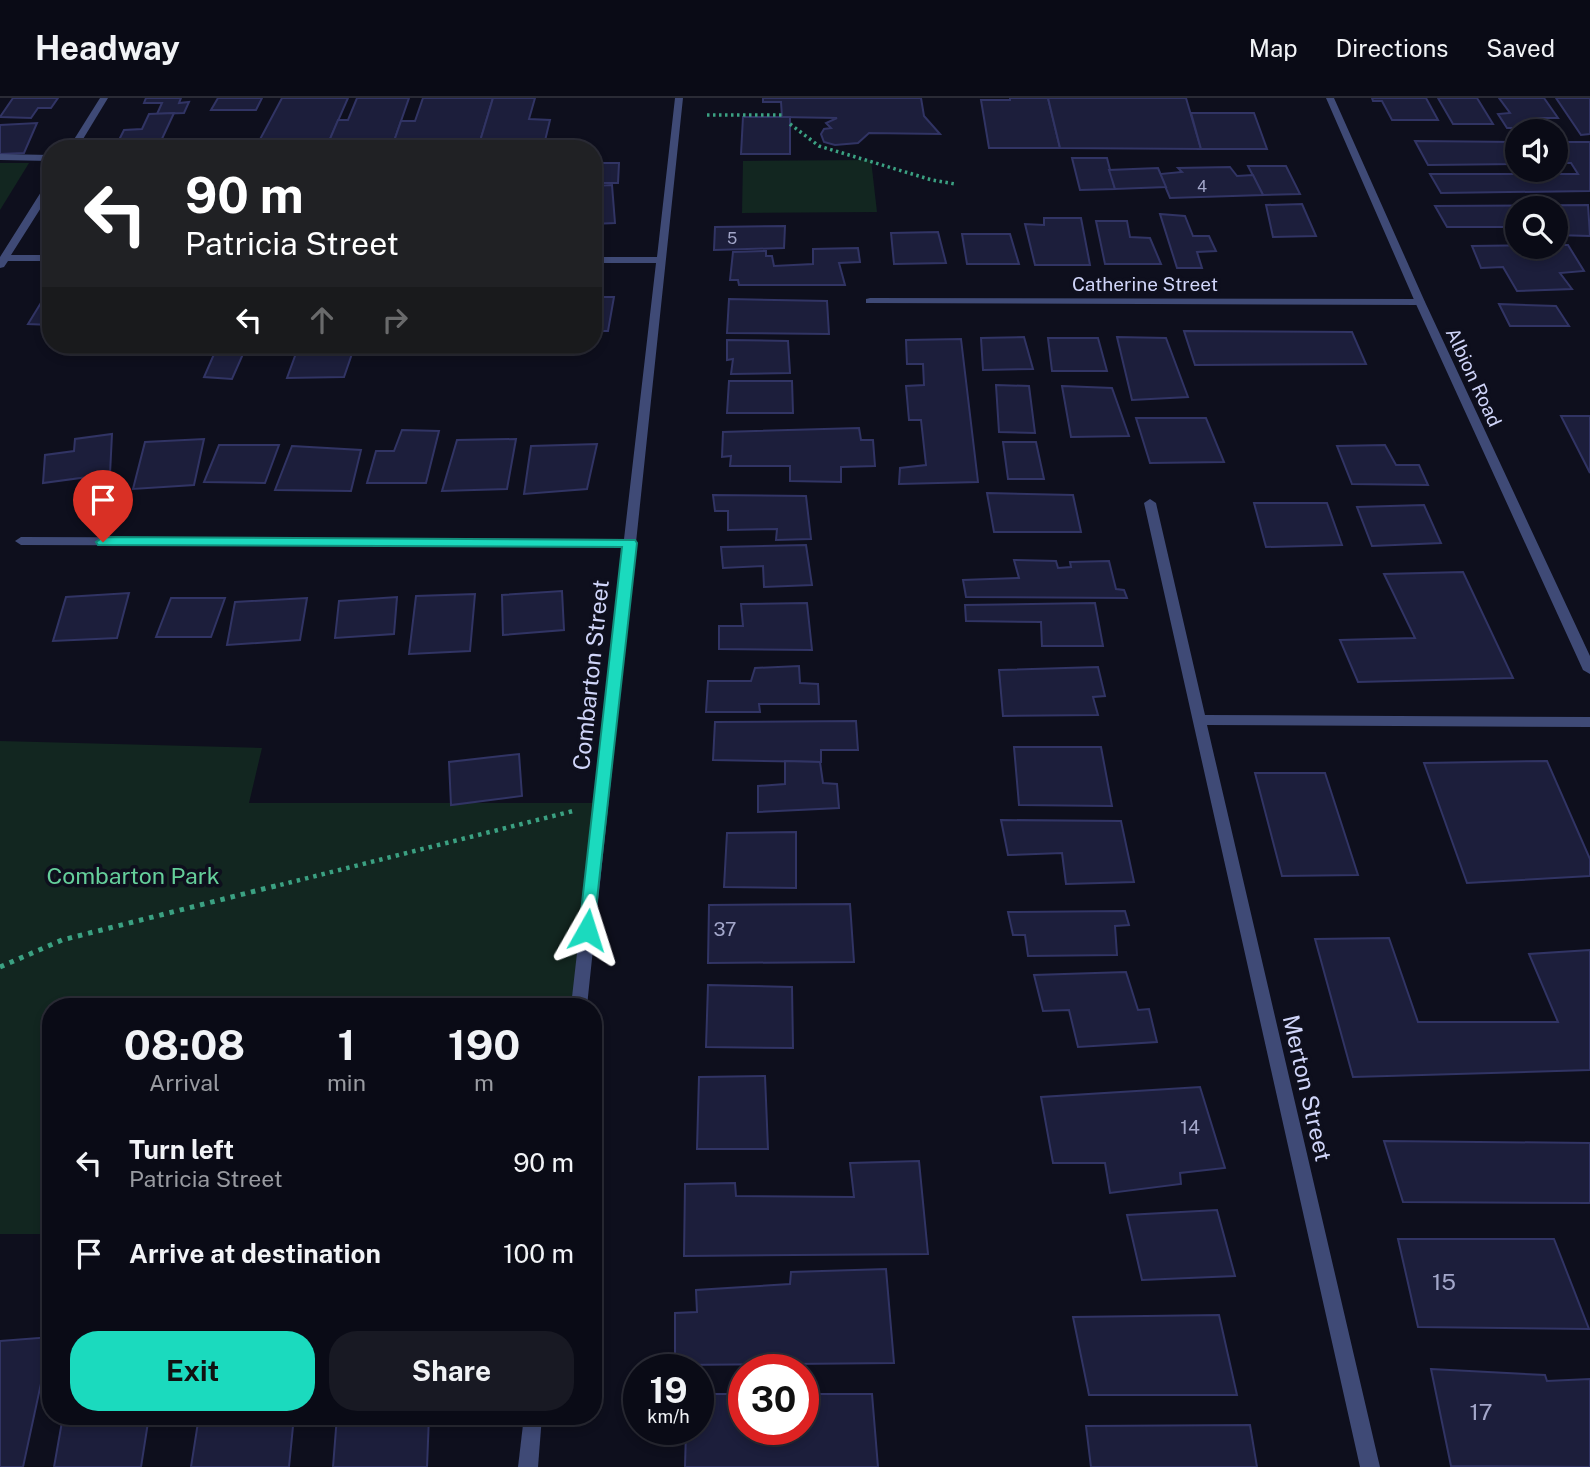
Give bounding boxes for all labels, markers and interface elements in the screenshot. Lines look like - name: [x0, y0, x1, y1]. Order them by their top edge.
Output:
- text: Headway: [35, 29, 180, 67]
- text: Map: [1249, 34, 1298, 62]
- text: Directions: [1336, 34, 1448, 62]
- text: Saved: [1486, 34, 1555, 62]
- map controls: [1505, 119, 1568, 259]
- button: sound: [1505, 119, 1568, 182]
- text: 90 m: [185, 166, 304, 224]
- icon: left: [70, 168, 161, 259]
- house number: 4: [1197, 177, 1207, 196]
- button: search: [1505, 196, 1568, 259]
- text: Patricia Street: [185, 225, 399, 262]
- house number: 5: [727, 229, 737, 248]
- street label: Catherine Street: [1072, 273, 1218, 295]
- icon: left: [230, 301, 268, 339]
- icon: ahead: [303, 301, 341, 339]
- icon: right: [376, 301, 414, 339]
- street label: Albion Road: [1442, 324, 1506, 430]
- pin: [73, 470, 133, 542]
- icon: arrive: [84, 481, 122, 519]
- street label: Combarton Street: [567, 578, 614, 771]
- park label: Combarton Park: [46, 862, 220, 889]
- position arrow: [550, 893, 624, 967]
- house number: 37: [713, 918, 737, 940]
- street label: Merton Street: [1278, 1012, 1337, 1164]
- text: 08:08: [124, 1020, 245, 1069]
- text: 1: [337, 1020, 355, 1069]
- text: 190: [448, 1020, 520, 1069]
- text: Arrival: [149, 1069, 220, 1096]
- text: min: [327, 1069, 366, 1096]
- text: m: [474, 1069, 494, 1096]
- house number: 14: [1180, 1116, 1200, 1138]
- text: Turn left: [129, 1134, 234, 1165]
- icon: left: [70, 1144, 108, 1182]
- text: 90 m: [513, 1147, 574, 1178]
- text: Patricia Street: [129, 1165, 283, 1192]
- icon: arrive: [70, 1235, 108, 1273]
- text: Arrive at destination: [129, 1238, 381, 1269]
- text: 100 m: [503, 1238, 574, 1269]
- house number: 15: [1432, 1268, 1456, 1295]
- button: Exit: [70, 1331, 315, 1411]
- button: Share: [329, 1331, 574, 1411]
- speed limit sign: 30: [728, 1354, 819, 1445]
- text: 19: [649, 1370, 688, 1411]
- house number: 17: [1469, 1398, 1493, 1425]
- text: km/h: [647, 1406, 690, 1427]

